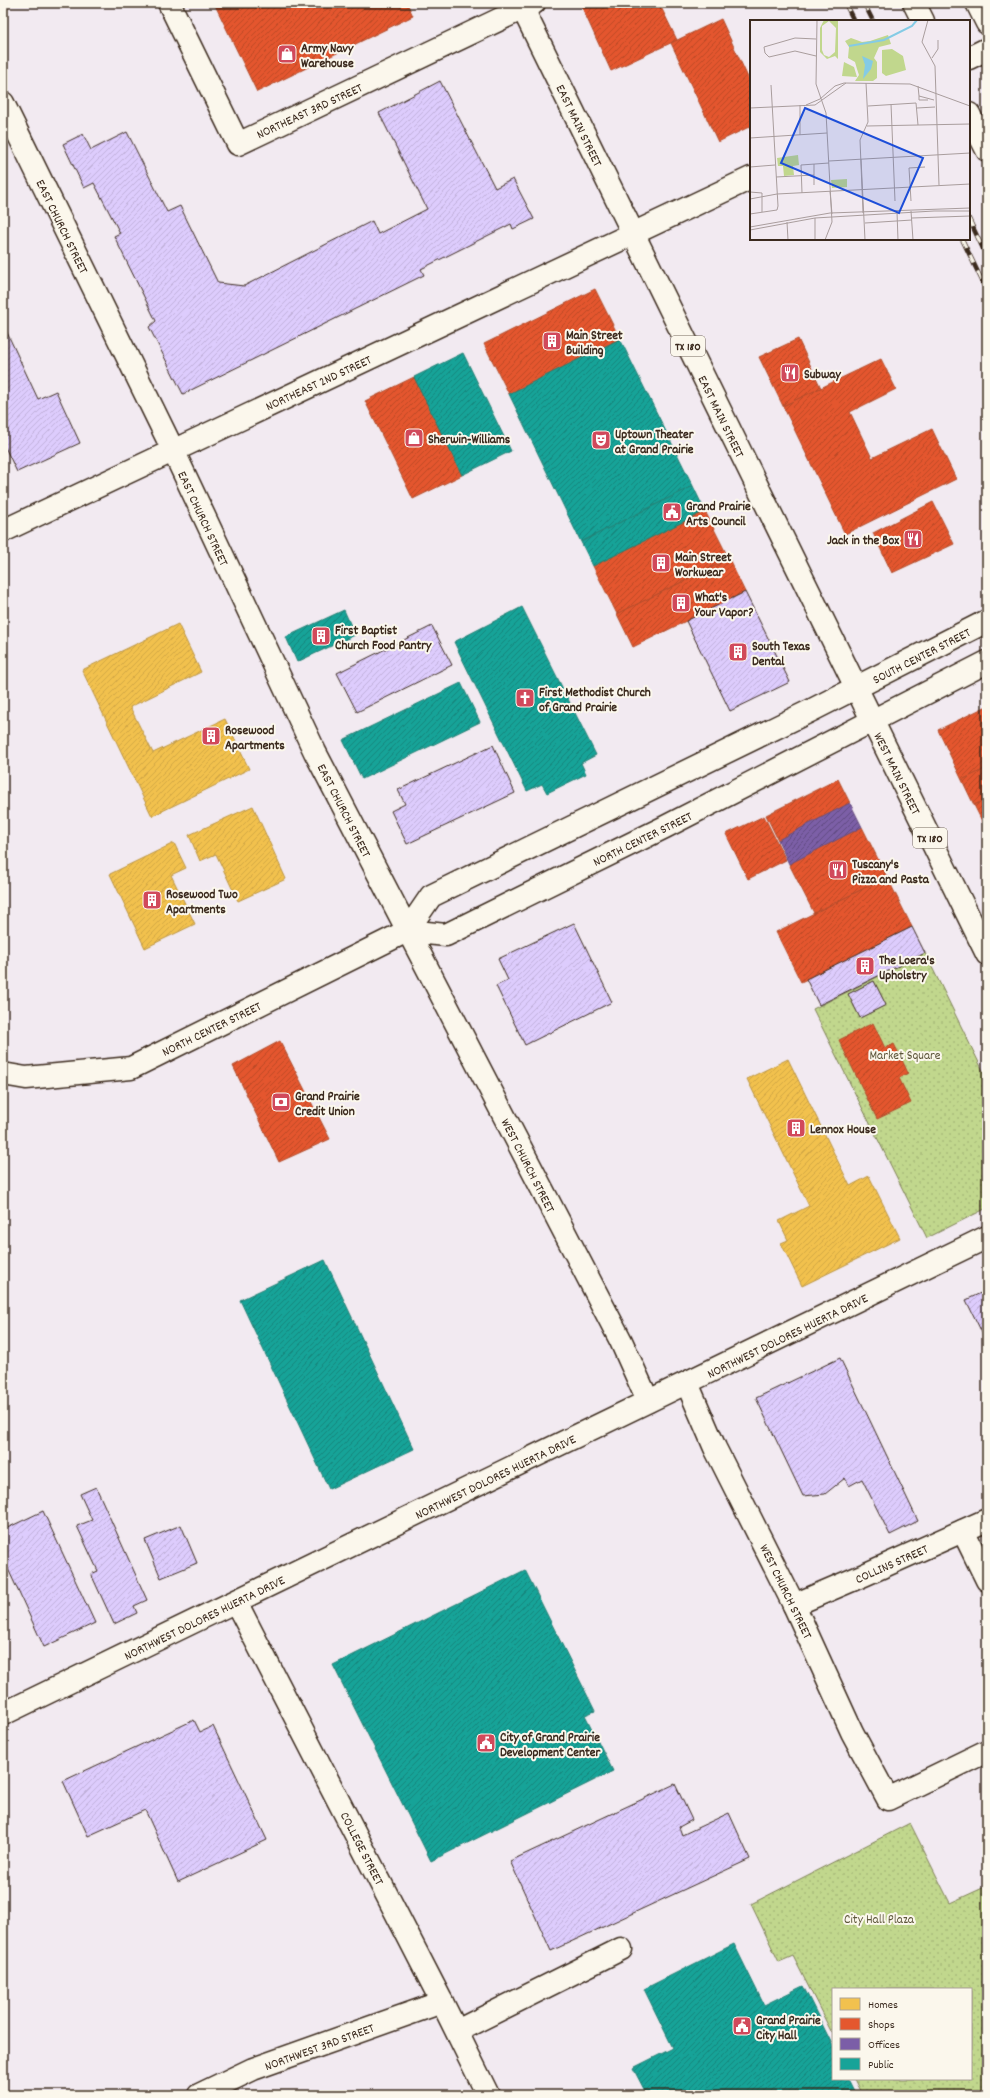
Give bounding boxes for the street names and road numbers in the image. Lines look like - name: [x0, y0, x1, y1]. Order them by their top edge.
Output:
- street label: NORTHEAST 3RD STREET: [254, 79, 366, 145]
- street label: EAST MAIN STREET: [550, 82, 606, 170]
- street label: EAST CHURCH STREET: [30, 177, 92, 278]
- road number: TX 180: [671, 336, 705, 356]
- street label: NORTHEAST 2ND STREET: [263, 351, 375, 417]
- street label: EAST MAIN STREET: [692, 373, 748, 461]
- street label: EAST CHURCH STREET: [171, 468, 232, 570]
- street label: SOUTH CENTER STREET: [870, 624, 974, 690]
- street label: WEST MAIN STREET: [868, 730, 924, 819]
- street label: EAST CHURCH STREET: [311, 761, 375, 861]
- street label: NORTH CENTER STREET: [590, 808, 696, 873]
- road number: TX 180: [913, 828, 947, 848]
- street label: NORTH CENTER STREET: [159, 998, 265, 1063]
- street label: WEST CHURCH STREET: [495, 1116, 559, 1216]
- street label: NORTHWEST DOLORES HUERTA DRIVE: [704, 1290, 872, 1385]
- street label: NORTHWEST DOLORES HUERTA DRIVE: [412, 1431, 580, 1526]
- street label: COLLINS STREET: [853, 1541, 931, 1590]
- street label: WEST CHURCH STREET: [754, 1542, 816, 1643]
- street label: NORTHWEST DOLORES HUERTA DRIVE: [121, 1572, 289, 1667]
- street label: COLLEGE STREET: [334, 1809, 387, 1889]
- street label: NORTHWEST 3RD STREET: [262, 2020, 377, 2077]

